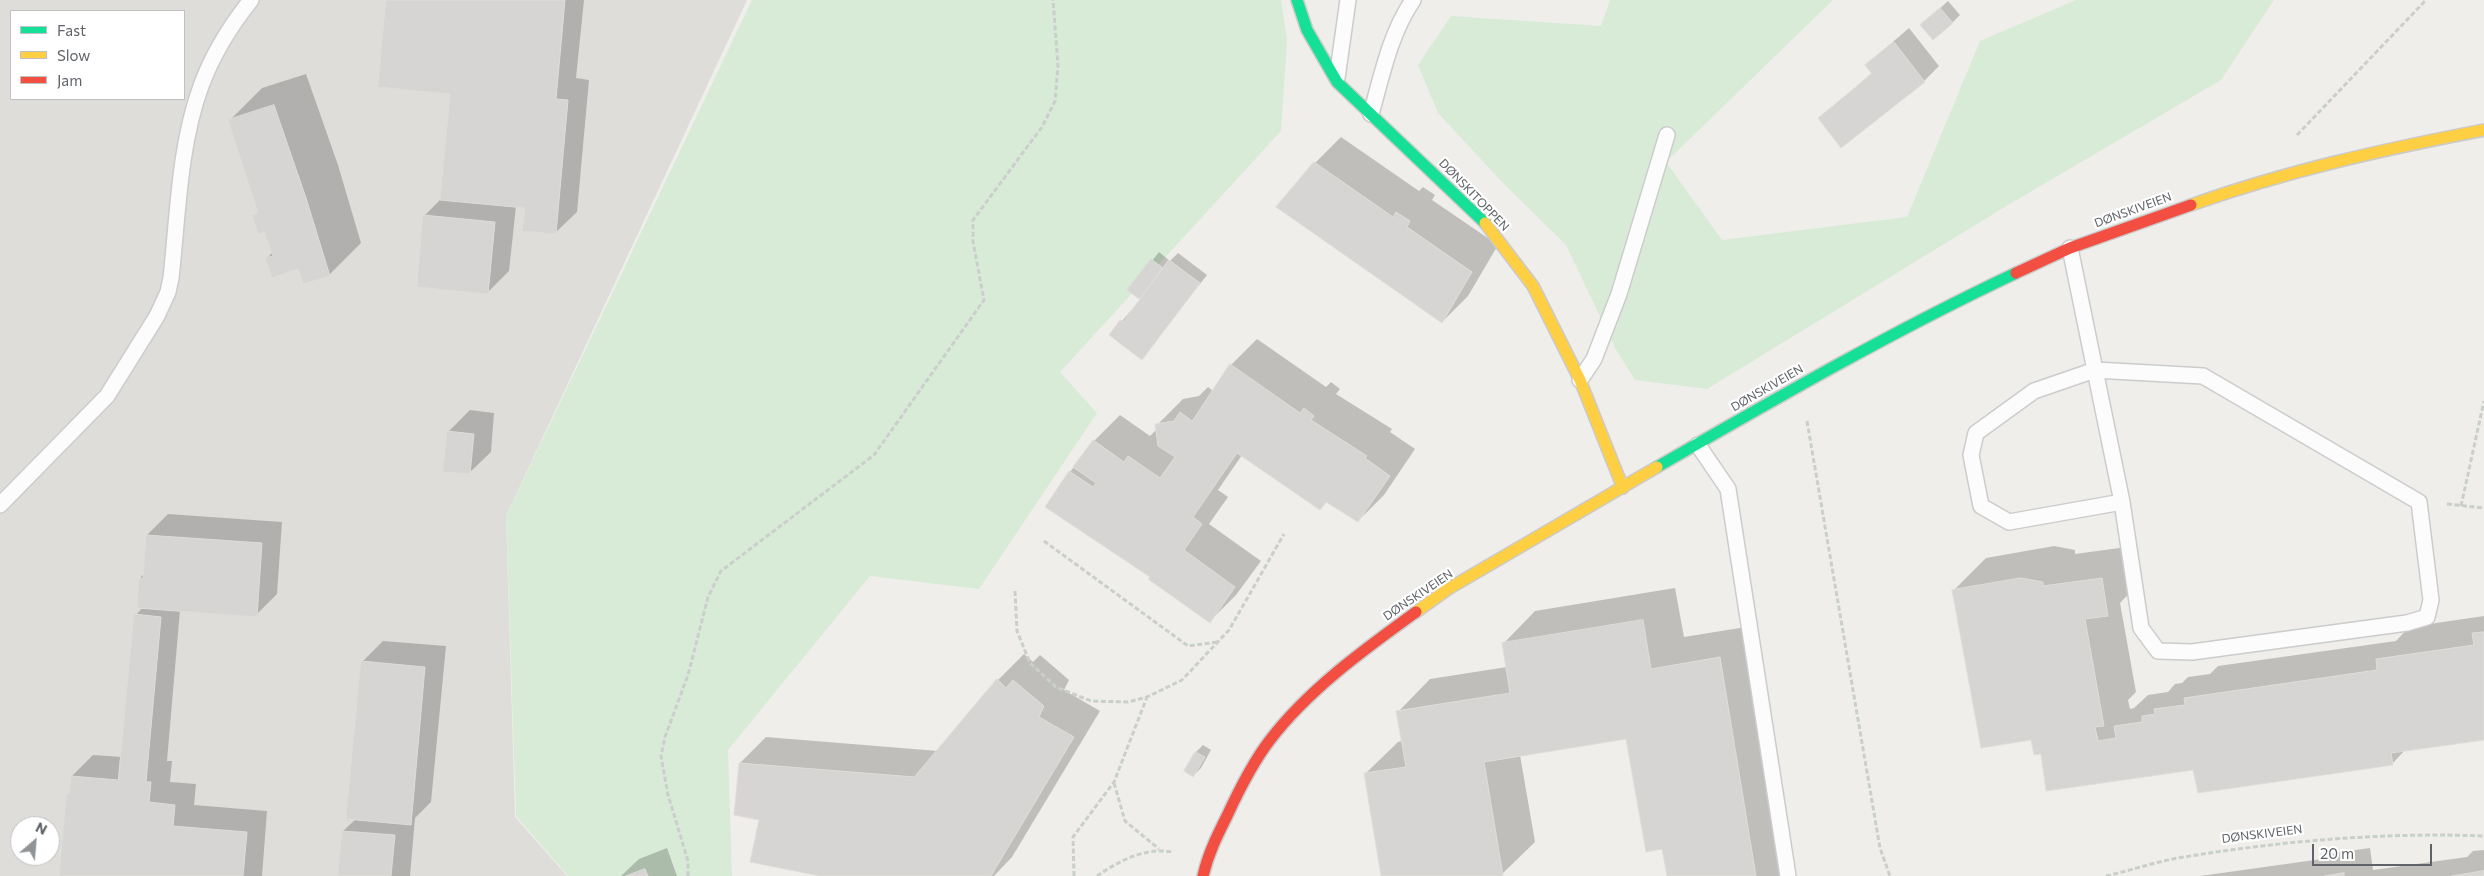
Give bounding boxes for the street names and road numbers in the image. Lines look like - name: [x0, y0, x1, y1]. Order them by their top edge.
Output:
- street label: DØNSKITOPPEN: [1436, 156, 1512, 234]
- street label: DØNSKIVEIEN: [2092, 189, 2174, 231]
- street label: DØNSKIVEIEN: [1728, 362, 1806, 414]
- street label: DØNSKIVEIEN: [1380, 566, 1456, 624]
- street label: DØNSKIVEIEN: [2221, 822, 2303, 846]

